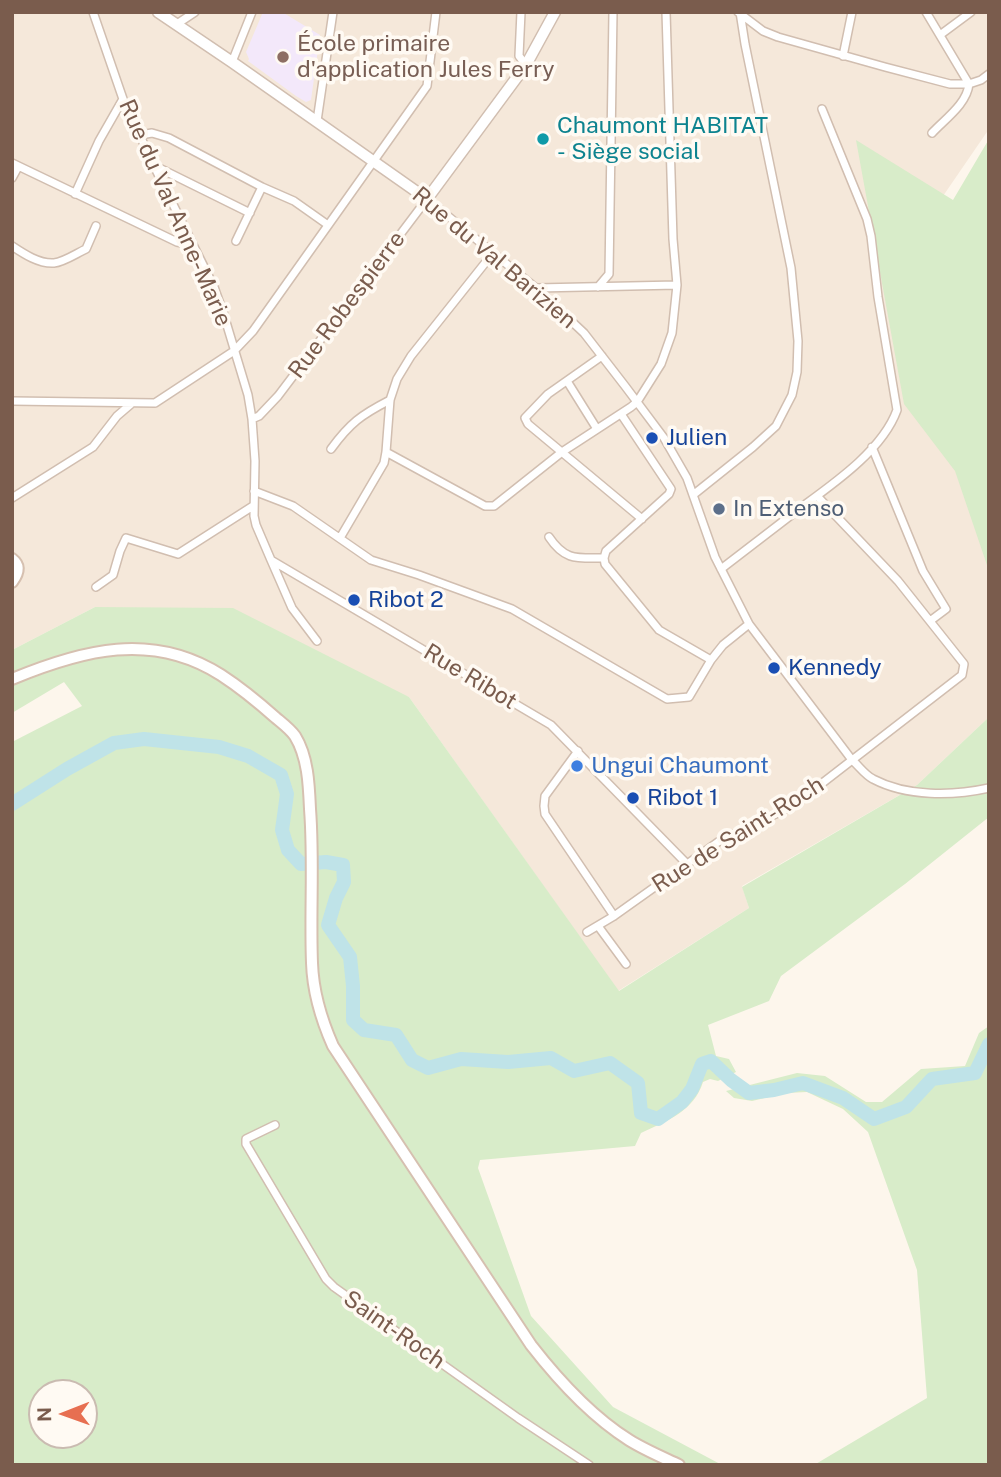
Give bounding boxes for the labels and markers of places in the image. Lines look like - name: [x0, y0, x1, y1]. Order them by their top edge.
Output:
- place label: École primaire d'application Jules Ferry: [297, 30, 555, 84]
- marker: École primaire d'application Jules Ferry: [275, 49, 291, 65]
- place label: Chaumont HABITAT - Siège social: [557, 112, 768, 166]
- marker: Chaumont HABITAT - Siège social: [535, 131, 551, 147]
- place label: Julien: [666, 424, 727, 452]
- marker: Julien: [644, 430, 660, 446]
- place label: In Extenso: [733, 495, 844, 523]
- marker: In Extenso: [711, 501, 727, 517]
- place label: Ribot 2: [368, 586, 444, 614]
- marker: Ribot 2: [346, 592, 362, 608]
- place label: Kennedy: [788, 654, 882, 682]
- marker: Kennedy: [766, 660, 782, 676]
- place label: Ungui Chaumont: [591, 752, 769, 780]
- marker: Ungui Chaumont: [569, 758, 585, 774]
- place label: Ribot 1: [647, 784, 718, 812]
- marker: Ribot 1: [625, 790, 641, 806]

